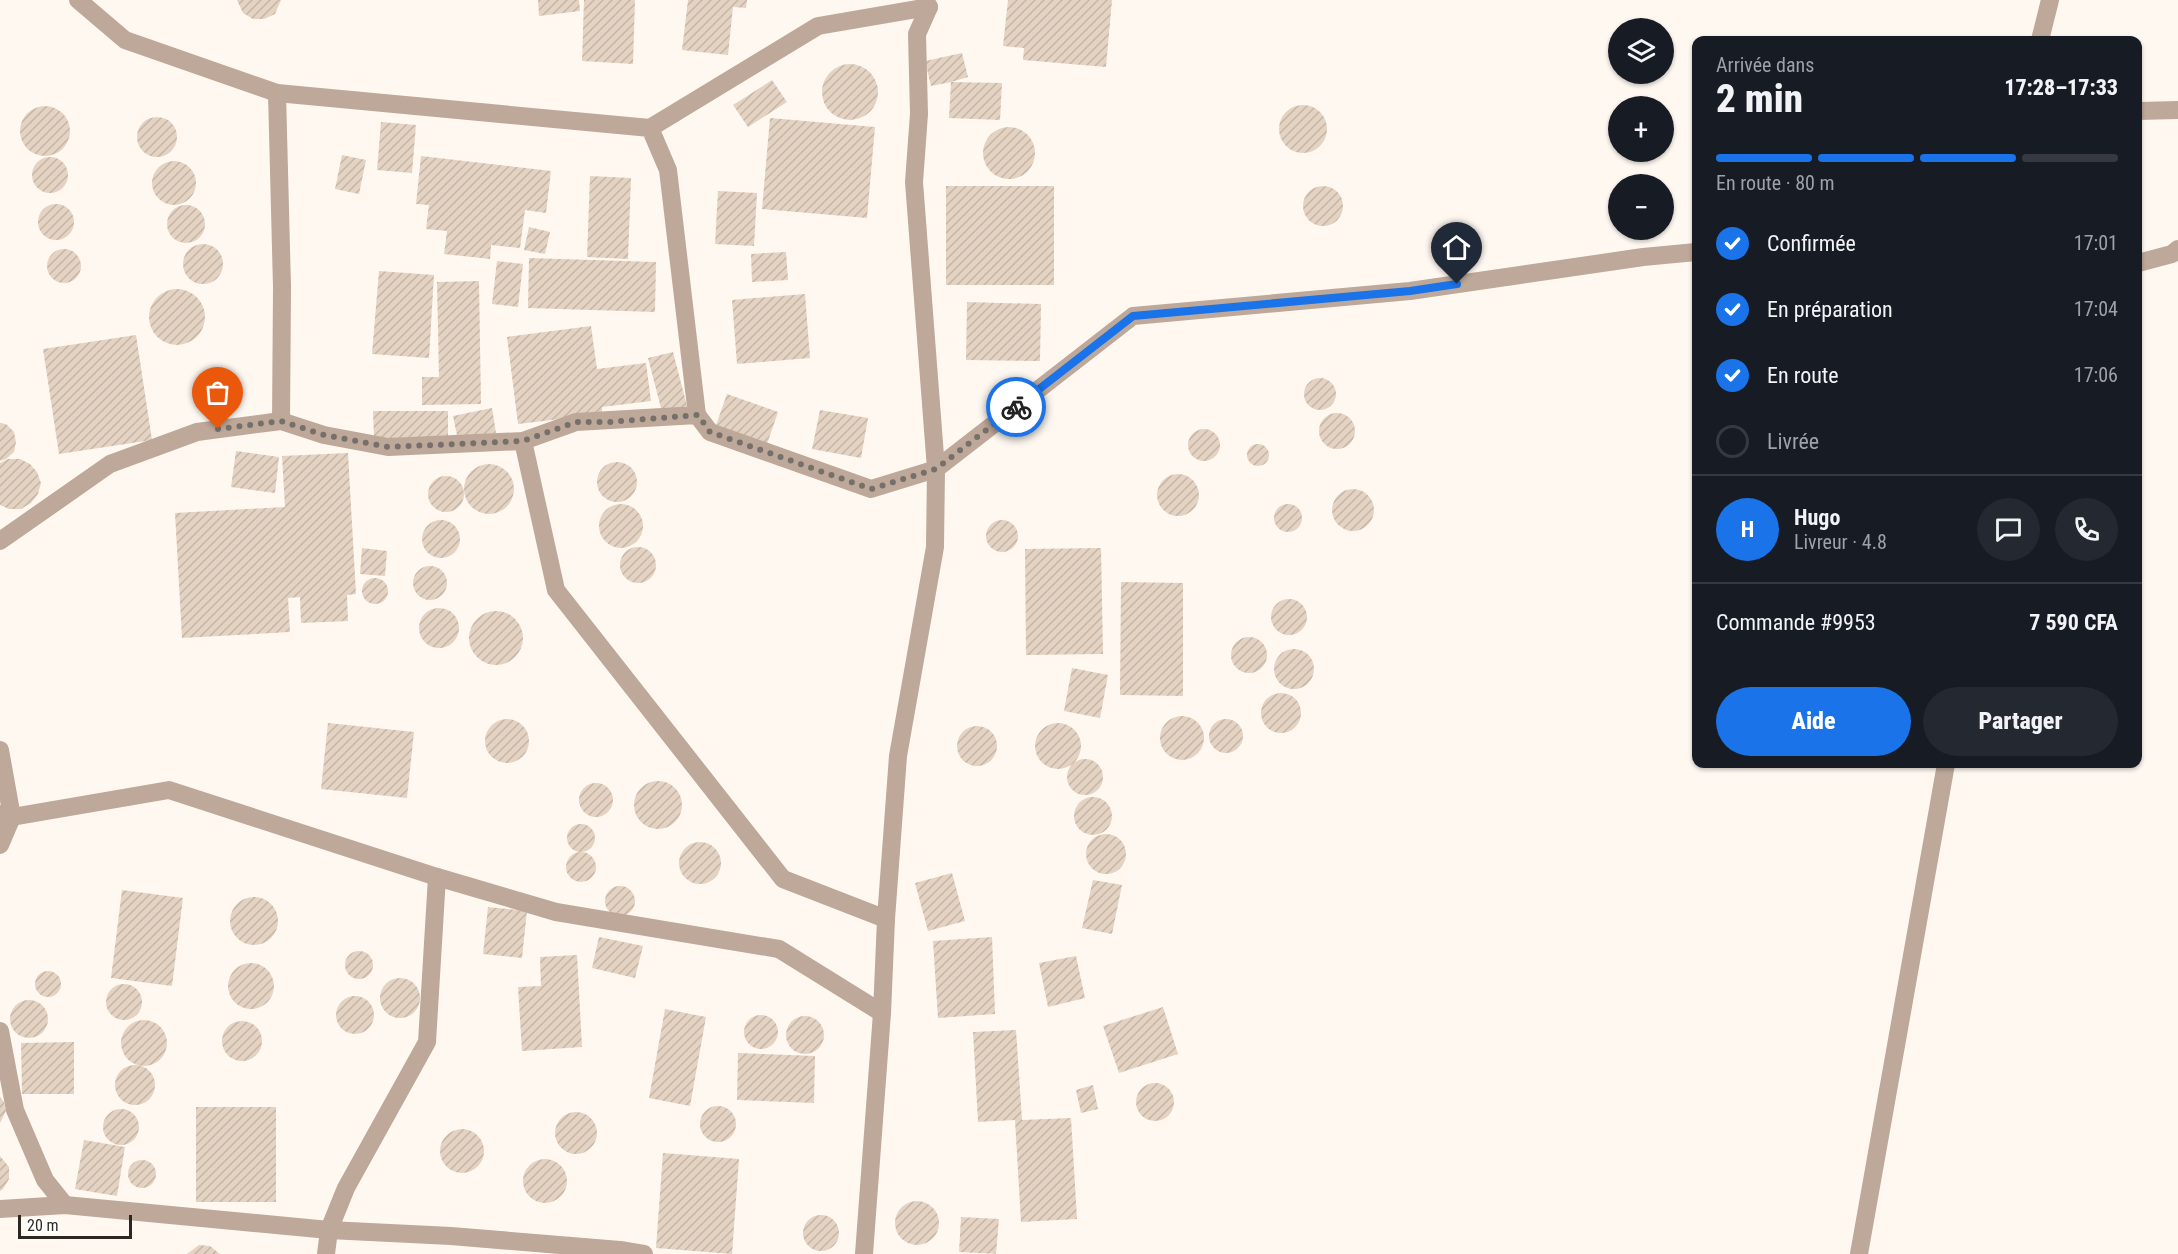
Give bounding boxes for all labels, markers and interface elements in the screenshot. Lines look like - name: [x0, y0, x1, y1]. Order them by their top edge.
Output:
- map controls: [1608, 18, 1674, 240]
- button: layers: [1608, 18, 1674, 84]
- text: Arrivée dans: [1716, 53, 1814, 77]
- text: 17:28–17:33: [2004, 75, 2118, 100]
- text: 2 min: [1716, 76, 1803, 122]
- button: +: [1608, 96, 1674, 162]
- text: En route · 80 m: [1716, 171, 1835, 195]
- button: −: [1608, 174, 1674, 240]
- pin: [1431, 222, 1482, 284]
- icon: check: [1716, 227, 1749, 260]
- icon: home: [1440, 231, 1473, 264]
- text: Confirmée: [1767, 231, 1856, 256]
- text: 17:01: [2074, 231, 2118, 255]
- icon: check: [1716, 293, 1749, 326]
- text: En préparation: [1767, 297, 1893, 322]
- text: 17:04: [2074, 297, 2118, 321]
- icon: check: [1716, 359, 1749, 392]
- text: En route: [1767, 363, 1839, 388]
- text: 17:06: [2074, 363, 2118, 387]
- pin: [192, 367, 243, 429]
- icon: bag: [201, 376, 234, 409]
- courier: [986, 377, 1046, 437]
- icon: bike: [1000, 391, 1033, 424]
- text: Livrée: [1767, 429, 1819, 454]
- button: chat: [1977, 498, 2040, 561]
- button: phone: [2055, 498, 2118, 561]
- text: Hugo: [1794, 505, 1840, 530]
- text: H: [1741, 517, 1754, 542]
- text: Livreur · 4.8: [1794, 530, 1887, 554]
- text: Commande #9953: [1716, 610, 1876, 635]
- text: 7 590 CFA: [2029, 610, 2118, 635]
- button: Aide: [1716, 687, 1911, 756]
- button: Partager: [1923, 687, 2118, 756]
- scale bar: [18, 1212, 132, 1240]
- text: 20 m: [27, 1216, 59, 1235]

